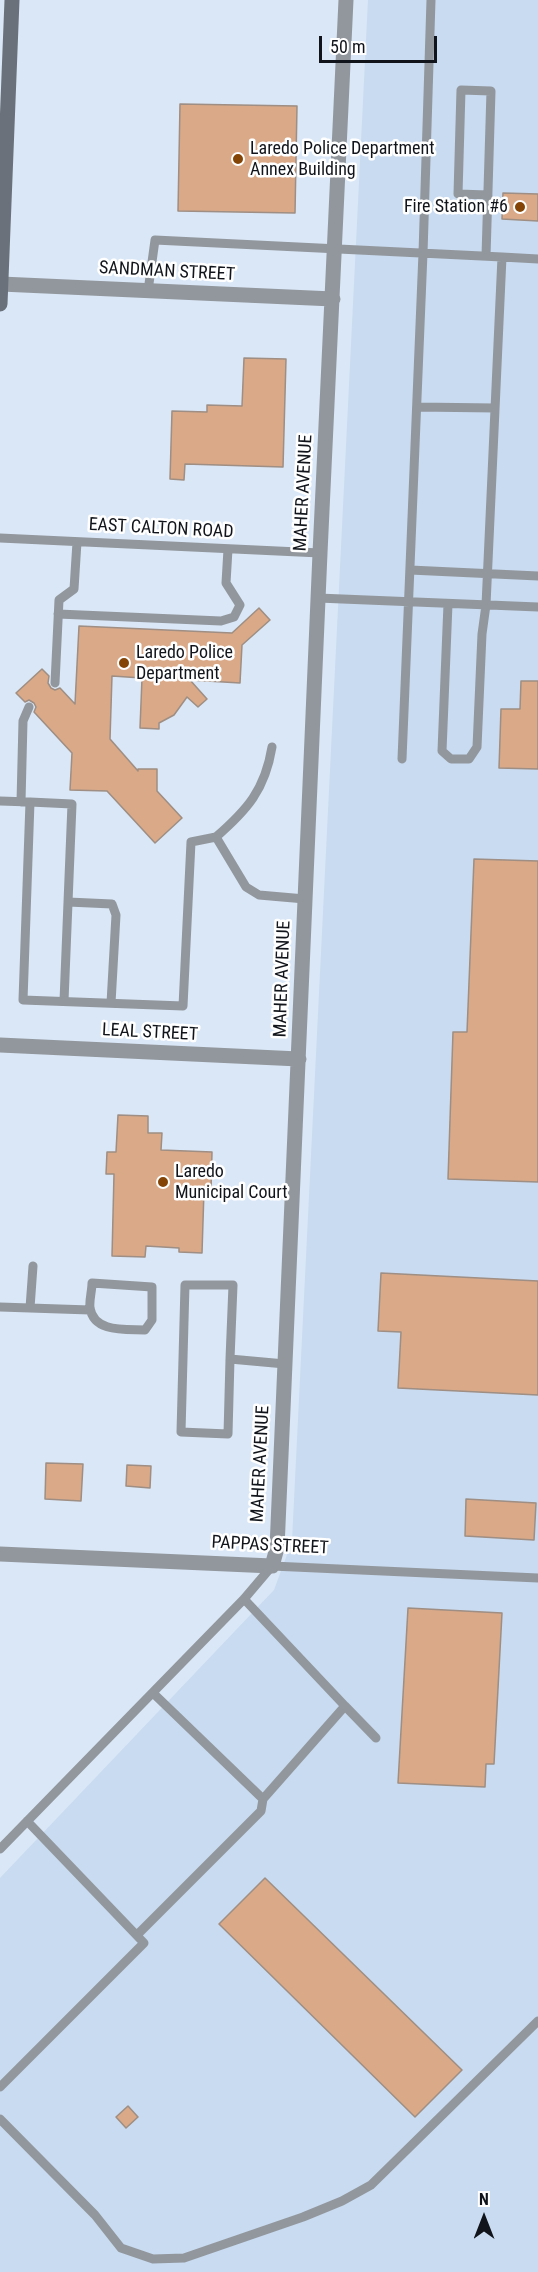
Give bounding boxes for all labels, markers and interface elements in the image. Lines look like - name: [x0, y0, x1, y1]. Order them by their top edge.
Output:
- scale bar: [322, 24, 440, 62]
- text: 50 m: [330, 36, 365, 57]
- place label: Laredo Police Department Annex Building: [250, 138, 435, 180]
- marker: Laredo Police Department Annex Building: [231, 152, 245, 166]
- place label: Fire Station #6: [404, 196, 508, 218]
- marker: Fire Station #6: [513, 200, 527, 214]
- street label: SANDMAN STREET: [98, 258, 236, 286]
- street label: MAHER AVENUE: [290, 434, 318, 552]
- street label: EAST CALTON ROAD: [88, 514, 234, 544]
- place label: Laredo Police Department: [136, 642, 233, 684]
- marker: Laredo Police Department: [117, 656, 131, 670]
- street label: MAHER AVENUE: [270, 920, 296, 1038]
- street label: LEAL STREET: [101, 1020, 199, 1046]
- place label: Laredo Municipal Court: [175, 1161, 288, 1204]
- marker: Laredo Municipal Court: [156, 1175, 170, 1189]
- street label: MAHER AVENUE: [247, 1405, 275, 1523]
- street label: PAPPAS STREET: [211, 1532, 329, 1560]
- north arrow: [454, 2188, 514, 2248]
- text: N: [479, 2190, 489, 2209]

